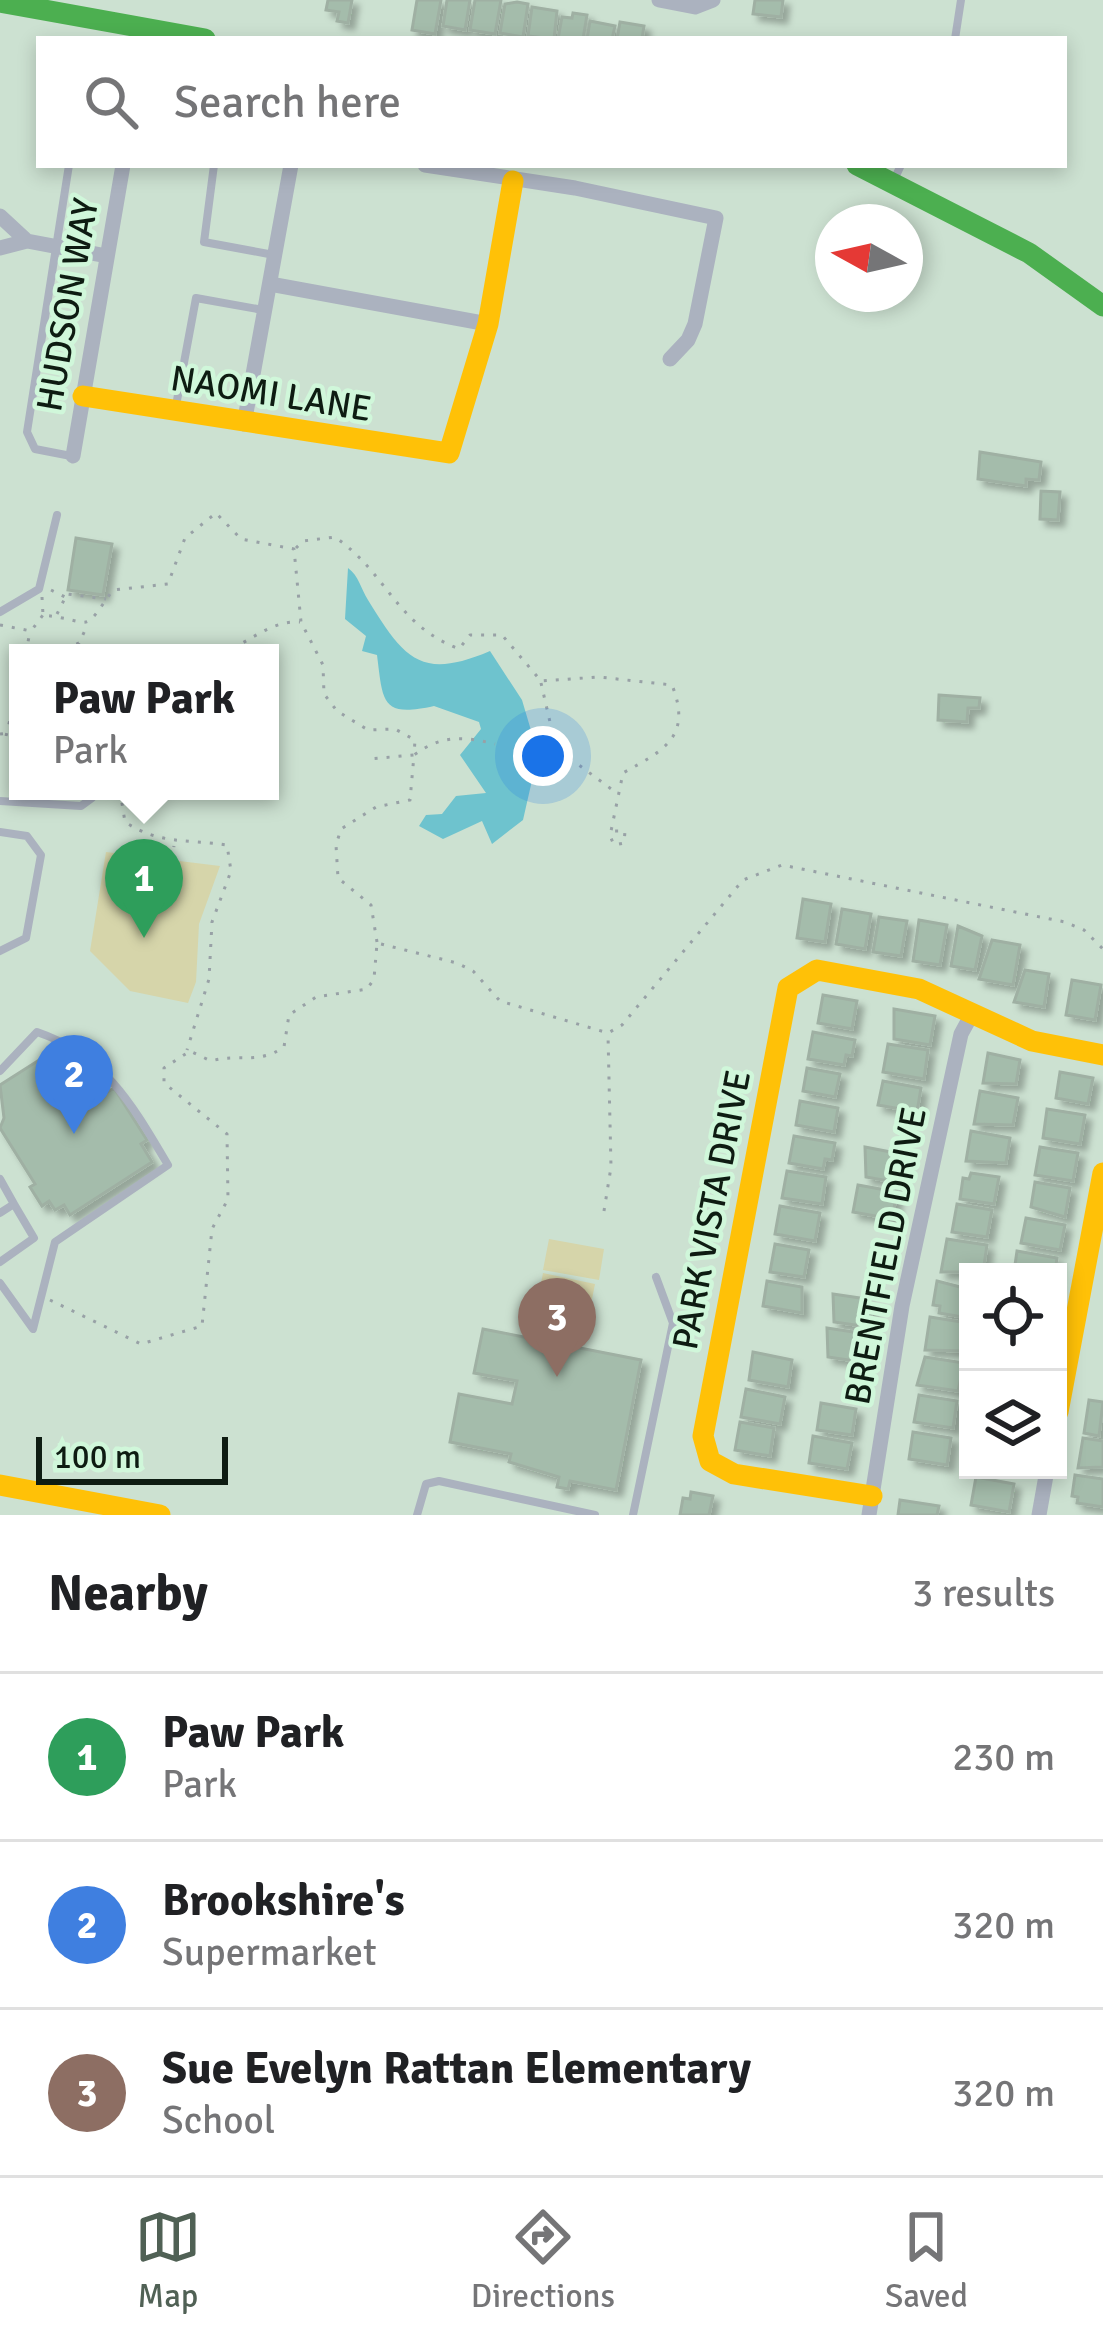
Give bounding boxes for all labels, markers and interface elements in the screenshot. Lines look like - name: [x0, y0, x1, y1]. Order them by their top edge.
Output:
- search box: [36, 36, 1067, 168]
- icon: search: [78, 69, 144, 135]
- text: Search here: [174, 75, 401, 130]
- street label: HUDSON WAY: [27, 195, 109, 415]
- north arrow: [815, 204, 923, 312]
- street label: NAOMI LANE: [167, 356, 375, 432]
- popup: [9, 644, 279, 800]
- text: Paw Park: [53, 671, 235, 726]
- text: Park: [53, 726, 128, 774]
- your location: [513, 726, 573, 786]
- pin: 1: [105, 839, 183, 938]
- pin: 2: [35, 1035, 113, 1134]
- street label: PARK VISTA DRIVE: [663, 1067, 761, 1353]
- street label: BRENTFIELD DRIVE: [835, 1104, 937, 1408]
- map controls: [959, 1263, 1067, 1479]
- button: locate: [959, 1263, 1067, 1371]
- pin: 3: [518, 1278, 596, 1377]
- button: layers: [959, 1371, 1067, 1479]
- scale bar: [36, 1431, 228, 1484]
- text: 100 m: [54, 1437, 141, 1478]
- text: Nearby: [48, 1562, 208, 1625]
- text: 3 results: [912, 1569, 1055, 1617]
- text: Paw Park: [162, 1705, 344, 1760]
- text: 1: [76, 1733, 98, 1781]
- text: 230 m: [952, 1733, 1055, 1781]
- text: Park: [162, 1760, 237, 1808]
- text: Brookshire's: [162, 1873, 405, 1928]
- text: 2: [76, 1901, 98, 1949]
- text: 320 m: [952, 1901, 1055, 1949]
- text: Supermarket: [162, 1928, 377, 1976]
- text: Sue Evelyn Rattan Elementary: [162, 2041, 751, 2096]
- text: 3: [76, 2069, 98, 2117]
- text: 320 m: [952, 2069, 1055, 2117]
- text: School: [162, 2096, 275, 2144]
- tab: Map: [135, 2204, 201, 2317]
- tab: Directions: [471, 2204, 615, 2317]
- tab: Saved: [885, 2204, 968, 2317]

